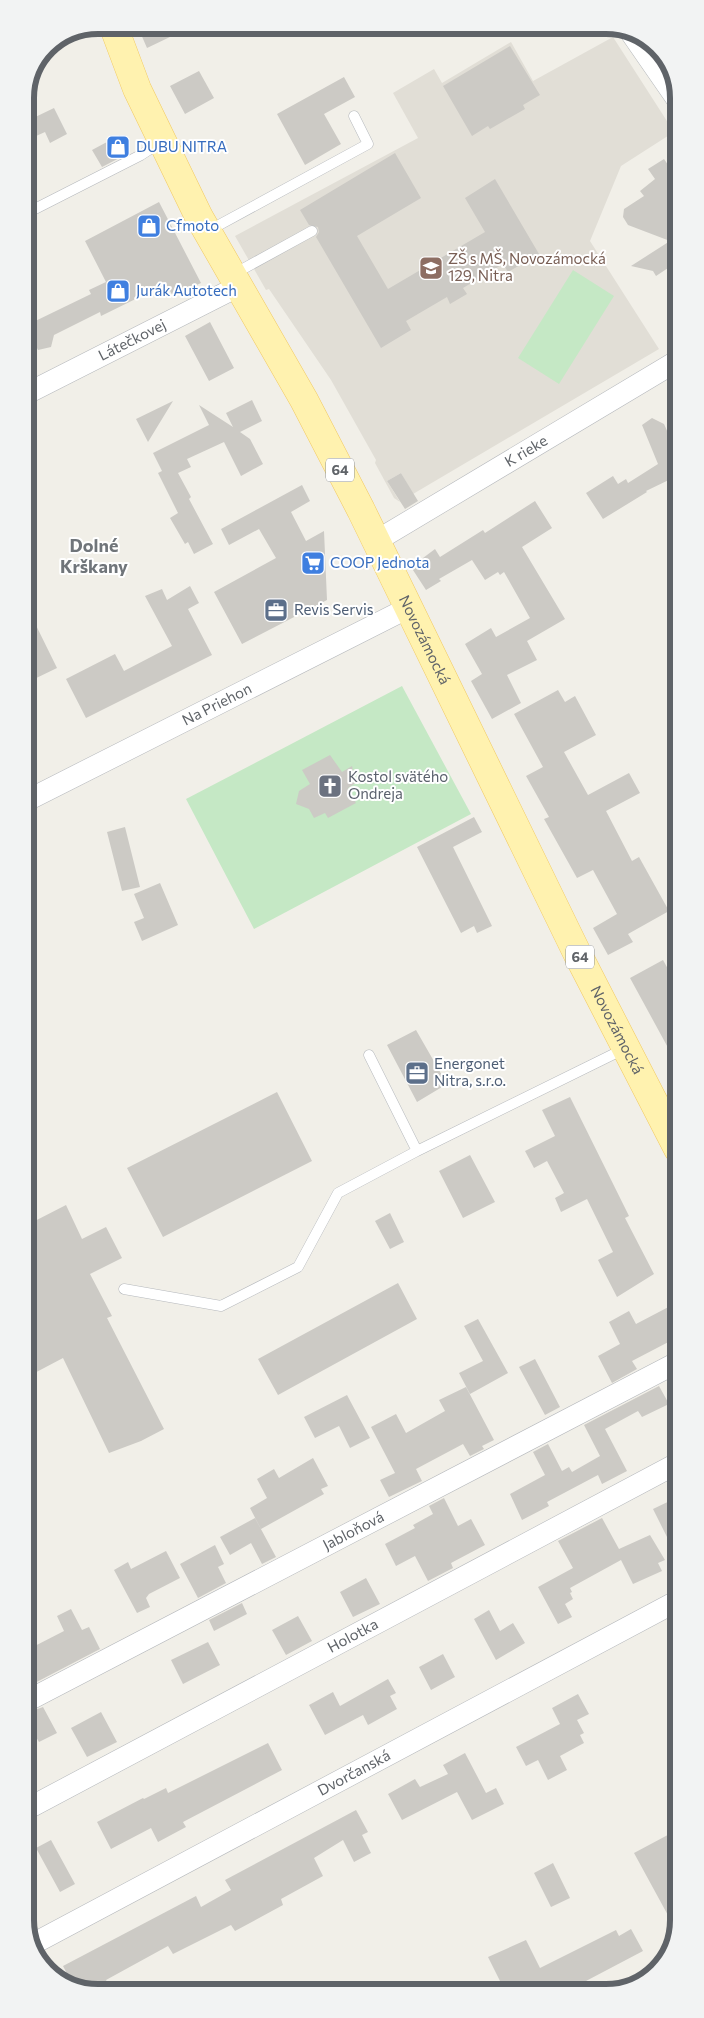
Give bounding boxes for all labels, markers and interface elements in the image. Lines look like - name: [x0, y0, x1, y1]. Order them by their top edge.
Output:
- shop icon: DUBU NITRA: [105, 134, 131, 160]
- place label: DUBU NITRA: [136, 137, 227, 155]
- shop icon: Cfmoto: [136, 213, 162, 239]
- place label: Cfmoto: [166, 216, 219, 234]
- place label: ZŠ s MŠ, Novozámocká 129, Nitra: [448, 248, 606, 284]
- school or university icon: ZŠ s MŠ, Novozámocká 129, Nitra: [418, 255, 444, 281]
- shop icon: Jurák Autotech: [105, 278, 131, 304]
- place label: Jurák Autotech: [136, 281, 237, 299]
- street label: Látečkovej: [95, 315, 169, 364]
- street label: K rieke: [501, 431, 550, 470]
- road number: 64: [326, 458, 354, 482]
- district label: Dolné Krškany: [60, 534, 128, 577]
- supermarket icon: COOP Jednota: [300, 550, 326, 576]
- place label: COOP Jednota: [330, 553, 429, 571]
- street label: Novozámocká: [396, 592, 455, 687]
- office icon: Revis Servis: [263, 597, 289, 623]
- place label: Revis Servis: [294, 600, 374, 618]
- street label: Na Priehon: [179, 679, 254, 729]
- place label: Kostol svätého Ondreja: [348, 767, 448, 802]
- church icon: Kostol svätého Ondreja: [317, 773, 343, 799]
- road number: 64: [566, 946, 594, 969]
- street label: Novozámocká: [587, 982, 648, 1077]
- place label: Energonet Nitra, s.r.o.: [434, 1054, 506, 1089]
- office icon: Energonet Nitra, s.r.o.: [404, 1060, 430, 1086]
- street label: Jabloňová: [319, 1507, 387, 1553]
- street label: Holotka: [324, 1614, 381, 1656]
- street label: Dvorčanská: [314, 1745, 393, 1799]

